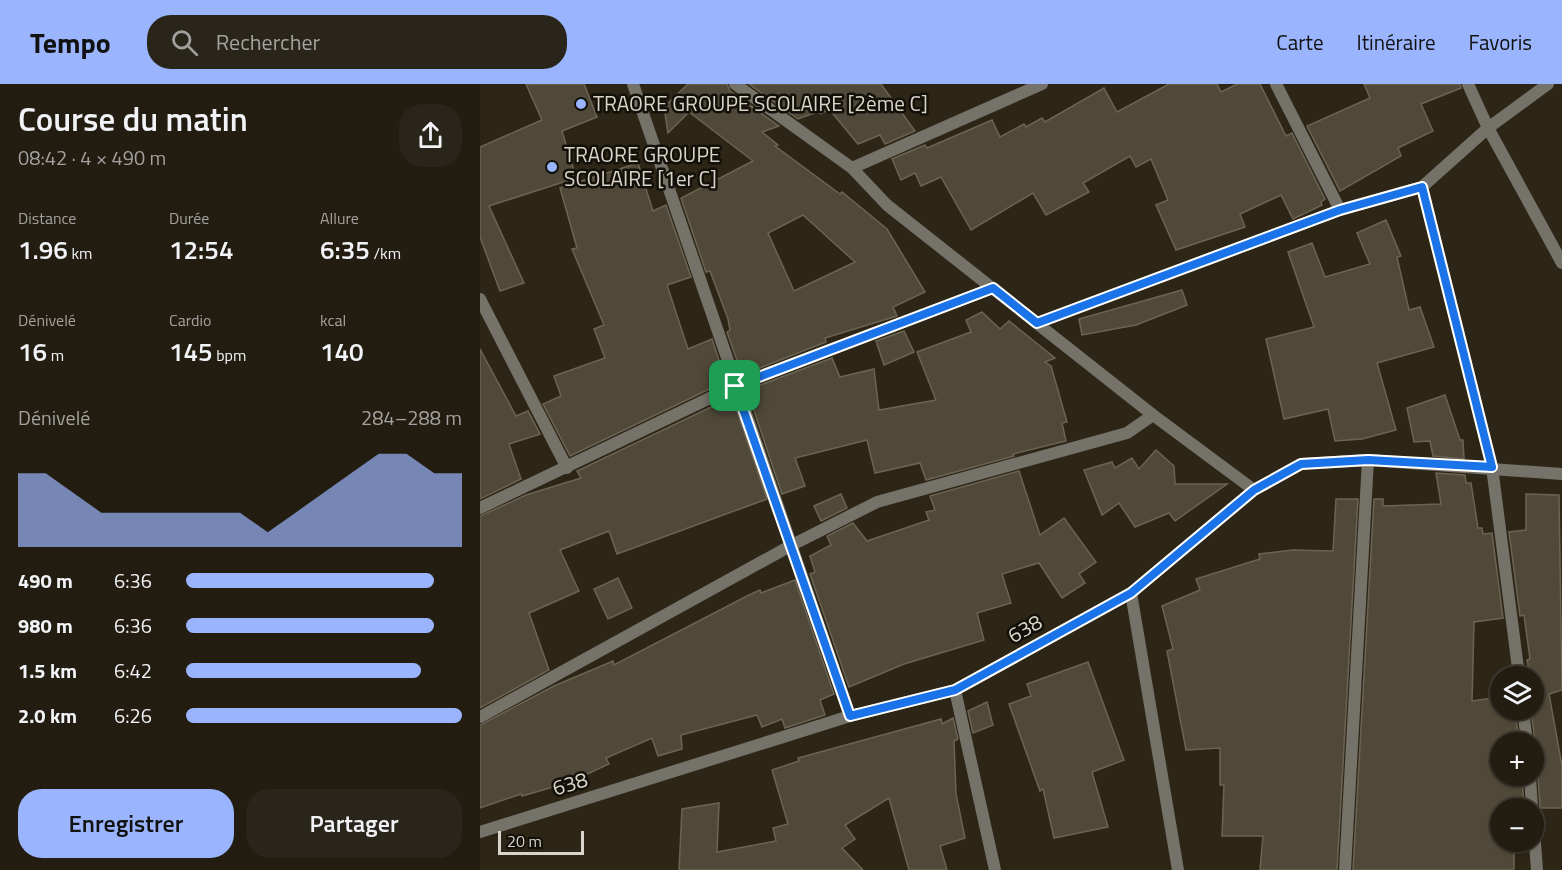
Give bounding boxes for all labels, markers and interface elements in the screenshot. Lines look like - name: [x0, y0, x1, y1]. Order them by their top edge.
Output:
- search box: [147, 15, 567, 69]
- text: Tempo: [30, 21, 111, 64]
- text: Rechercher: [216, 25, 320, 59]
- icon: search: [168, 26, 201, 59]
- text: Carte: [1276, 26, 1324, 58]
- text: Itinéraire: [1357, 26, 1436, 58]
- text: Favoris: [1469, 26, 1532, 58]
- place label: TRAORE GROUPE SCOLAIRE [2ème C]: [593, 87, 928, 119]
- text: Course du matin: [18, 94, 248, 144]
- marker: TRAORE GROUPE SCOLAIRE [2ème C]: [574, 97, 588, 111]
- button: share: [399, 104, 462, 167]
- place label: TRAORE GROUPE SCOLAIRE [1er C]: [564, 138, 720, 194]
- text: 08:42 · 4 × 490 m: [18, 142, 166, 173]
- marker: TRAORE GROUPE SCOLAIRE [1er C]: [545, 160, 559, 174]
- text: Distance: [18, 206, 76, 230]
- text: Durée: [169, 206, 209, 230]
- text: Allure: [320, 206, 359, 230]
- text: 1.96: [18, 230, 68, 269]
- text: 12:54: [169, 230, 233, 269]
- text: 6:35: [320, 230, 370, 269]
- text: km: [68, 241, 92, 265]
- text: /km: [370, 241, 401, 265]
- text: Dénivelé: [18, 308, 76, 332]
- text: Cardio: [169, 308, 211, 332]
- text: kcal: [320, 308, 346, 332]
- text: 16: [18, 332, 47, 371]
- text: 145: [169, 332, 213, 371]
- text: 140: [320, 332, 364, 371]
- text: m: [47, 343, 64, 367]
- text: bpm: [213, 343, 246, 367]
- pin: [709, 360, 760, 411]
- icon: arrive: [718, 369, 751, 402]
- text: Dénivelé: [18, 402, 90, 433]
- text: 284–288 m: [361, 402, 462, 433]
- text: 490 m: [18, 565, 73, 596]
- text: 6:36: [114, 565, 152, 596]
- street label: 638: [1001, 605, 1048, 651]
- text: 980 m: [18, 610, 73, 641]
- text: 6:36: [114, 610, 152, 641]
- text: 1.5 km: [18, 655, 77, 686]
- text: 6:42: [114, 655, 152, 686]
- map controls: [1490, 666, 1544, 852]
- button: layers: [1490, 666, 1544, 720]
- text: 2.0 km: [18, 700, 77, 731]
- text: 6:26: [114, 700, 152, 731]
- button: +: [1490, 732, 1544, 786]
- street label: 638: [548, 763, 591, 804]
- button: Enregistrer: [18, 789, 234, 858]
- button: Partager: [246, 789, 462, 858]
- button: −: [1490, 798, 1544, 852]
- scale bar: [498, 828, 584, 856]
- text: 20 m: [507, 829, 542, 853]

